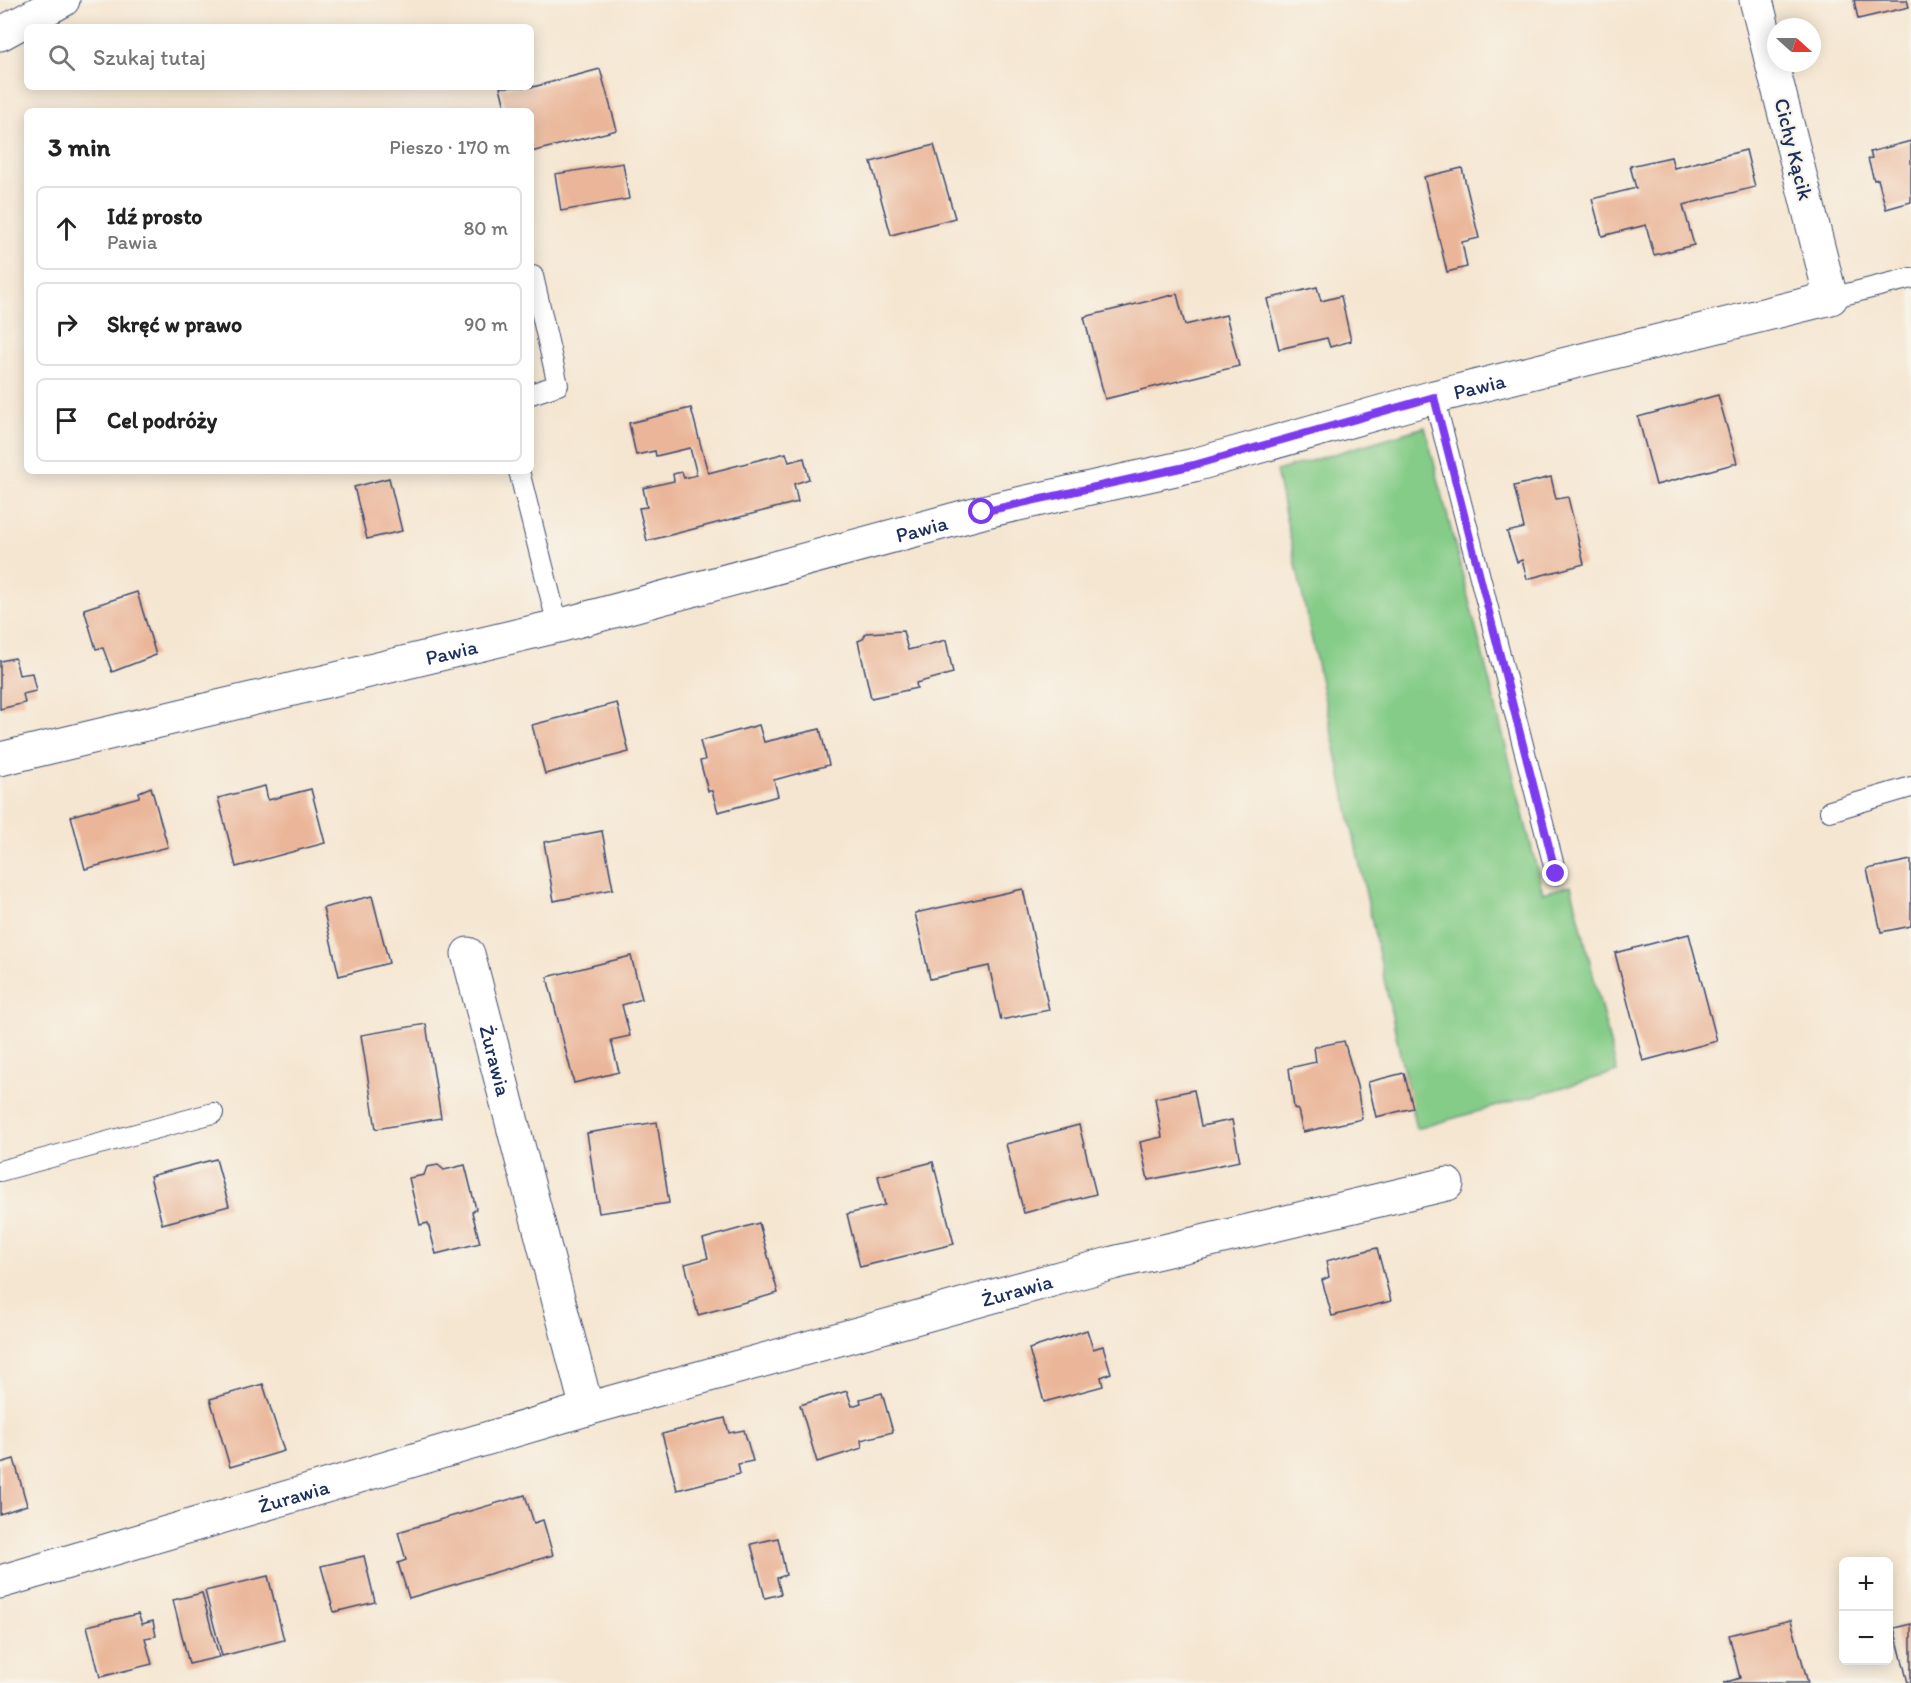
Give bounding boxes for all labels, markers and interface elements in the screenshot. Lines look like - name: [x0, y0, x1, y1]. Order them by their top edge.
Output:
- north arrow: [1767, 18, 1821, 72]
- search box: [24, 24, 534, 90]
- icon: search: [45, 41, 78, 74]
- text: Szukaj tutaj: [93, 44, 206, 71]
- street label: Cichy Kącik: [1769, 95, 1819, 203]
- text: 3 min: [48, 131, 110, 163]
- text: Pieszo · 170 m: [389, 135, 510, 159]
- text: Idź prosto: [107, 203, 203, 230]
- icon: ahead: [50, 212, 83, 245]
- text: 80 m: [463, 216, 508, 240]
- text: Pawia: [107, 230, 157, 254]
- icon: right: [50, 308, 83, 341]
- text: Skręć w prawo: [107, 311, 242, 338]
- text: 90 m: [464, 312, 508, 336]
- street label: Pawia: [1451, 367, 1508, 404]
- icon: arrive: [50, 404, 83, 437]
- text: Cel podróży: [107, 407, 217, 434]
- route start: [968, 498, 994, 524]
- street label: Pawia: [893, 509, 950, 547]
- street label: Pawia: [423, 633, 480, 670]
- route end: [1542, 860, 1568, 886]
- street label: Żurawia: [475, 1022, 517, 1099]
- street label: Żurawia: [978, 1268, 1055, 1311]
- street label: Żurawia: [255, 1473, 332, 1518]
- map controls: [1839, 1557, 1893, 1665]
- button: +: [1839, 1557, 1893, 1611]
- button: −: [1839, 1611, 1893, 1665]

